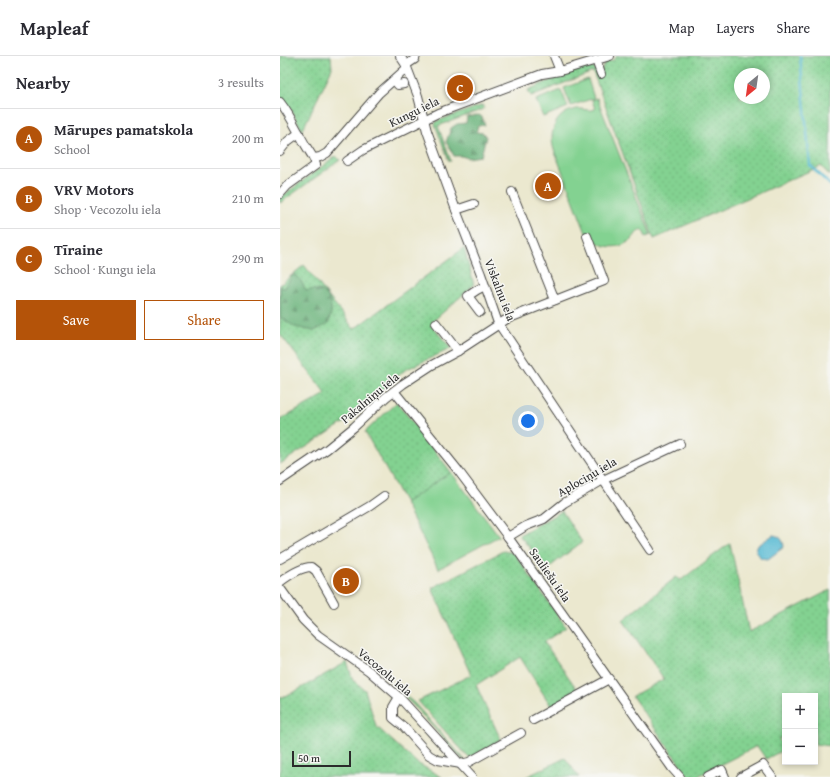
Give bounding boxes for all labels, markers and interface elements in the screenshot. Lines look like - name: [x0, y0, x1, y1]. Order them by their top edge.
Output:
- text: Mapleaf: [20, 14, 89, 42]
- text: Map: [669, 18, 695, 38]
- text: Layers: [717, 18, 755, 38]
- text: Share: [777, 18, 810, 38]
- north arrow: [734, 68, 770, 104]
- text: Nearby: [16, 70, 70, 95]
- text: 3 results: [218, 73, 264, 92]
- pin: C: [447, 73, 473, 103]
- street label: Kungu iela: [386, 92, 442, 131]
- text: Mārupes pamatskola: [54, 119, 193, 140]
- text: A: [25, 129, 33, 148]
- text: 200 m: [232, 129, 264, 148]
- text: School: [54, 140, 90, 159]
- pin: A: [535, 171, 561, 201]
- text: VRV Motors: [54, 179, 134, 200]
- text: B: [25, 189, 33, 208]
- text: 210 m: [232, 189, 264, 208]
- text: Shop · Vecozolu iela: [54, 200, 161, 219]
- text: Tīraine: [54, 239, 103, 260]
- text: C: [25, 249, 33, 268]
- text: 290 m: [232, 249, 264, 268]
- street label: Viskalnu iela: [481, 256, 520, 324]
- text: School · Kungu iela: [54, 260, 156, 279]
- button: Save: [16, 300, 136, 340]
- button: Share: [144, 300, 264, 340]
- street label: Pakalniņu iela: [337, 368, 403, 427]
- your location: [518, 411, 538, 431]
- street label: Aplociņu iela: [554, 453, 620, 500]
- street label: Sauliešu iela: [526, 544, 575, 605]
- pin: B: [333, 566, 359, 596]
- street label: Vecozolu iela: [355, 644, 416, 700]
- map controls: [782, 693, 818, 765]
- button: +: [782, 693, 818, 729]
- button: −: [782, 729, 818, 765]
- scale bar: [292, 749, 351, 768]
- text: 50 m: [298, 750, 320, 766]

